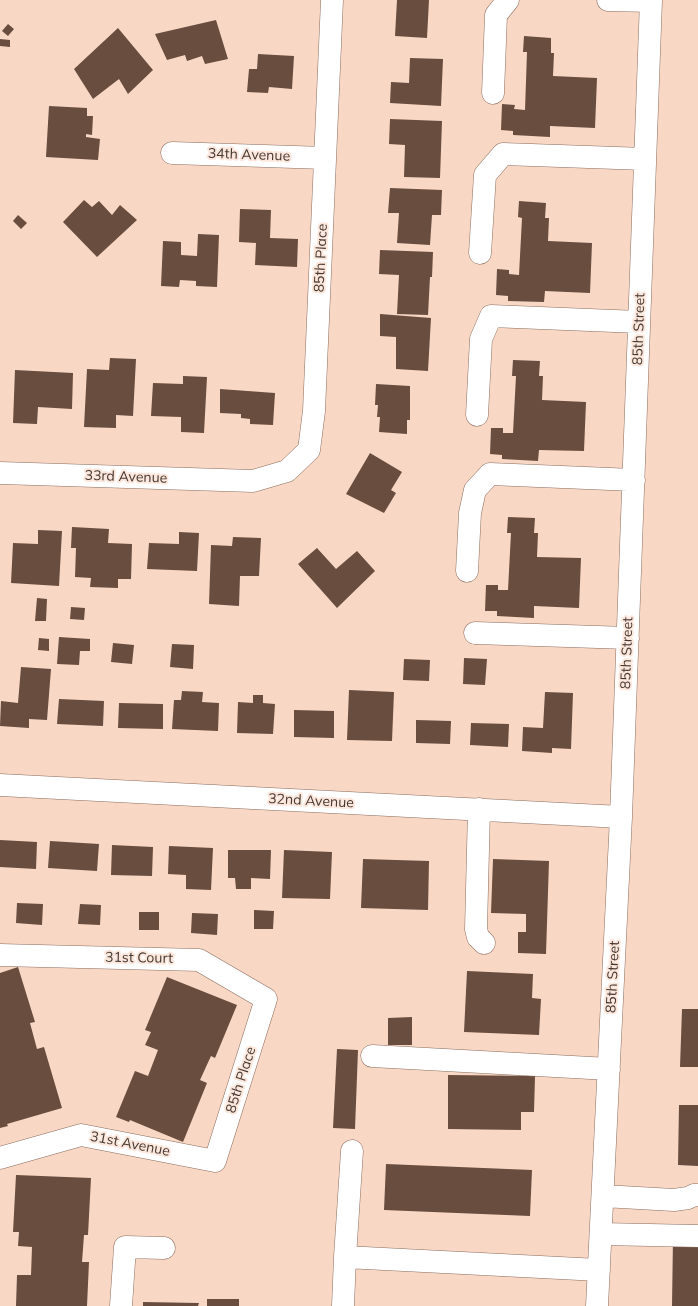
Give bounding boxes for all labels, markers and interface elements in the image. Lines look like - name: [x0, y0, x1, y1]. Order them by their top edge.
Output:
- street label: 34th Avenue: [208, 145, 290, 165]
- street label: 85th Place: [311, 223, 331, 293]
- street label: 85th Street: [629, 293, 649, 365]
- street label: 33rd Avenue: [84, 467, 168, 487]
- street label: 85th Street: [617, 617, 637, 689]
- street label: 32nd Avenue: [268, 790, 354, 812]
- street label: 85th Street: [603, 940, 623, 1014]
- street label: 31st Court: [105, 949, 173, 967]
- street label: 85th Place: [222, 1045, 260, 1115]
- street label: 31st Avenue: [89, 1128, 171, 1160]

